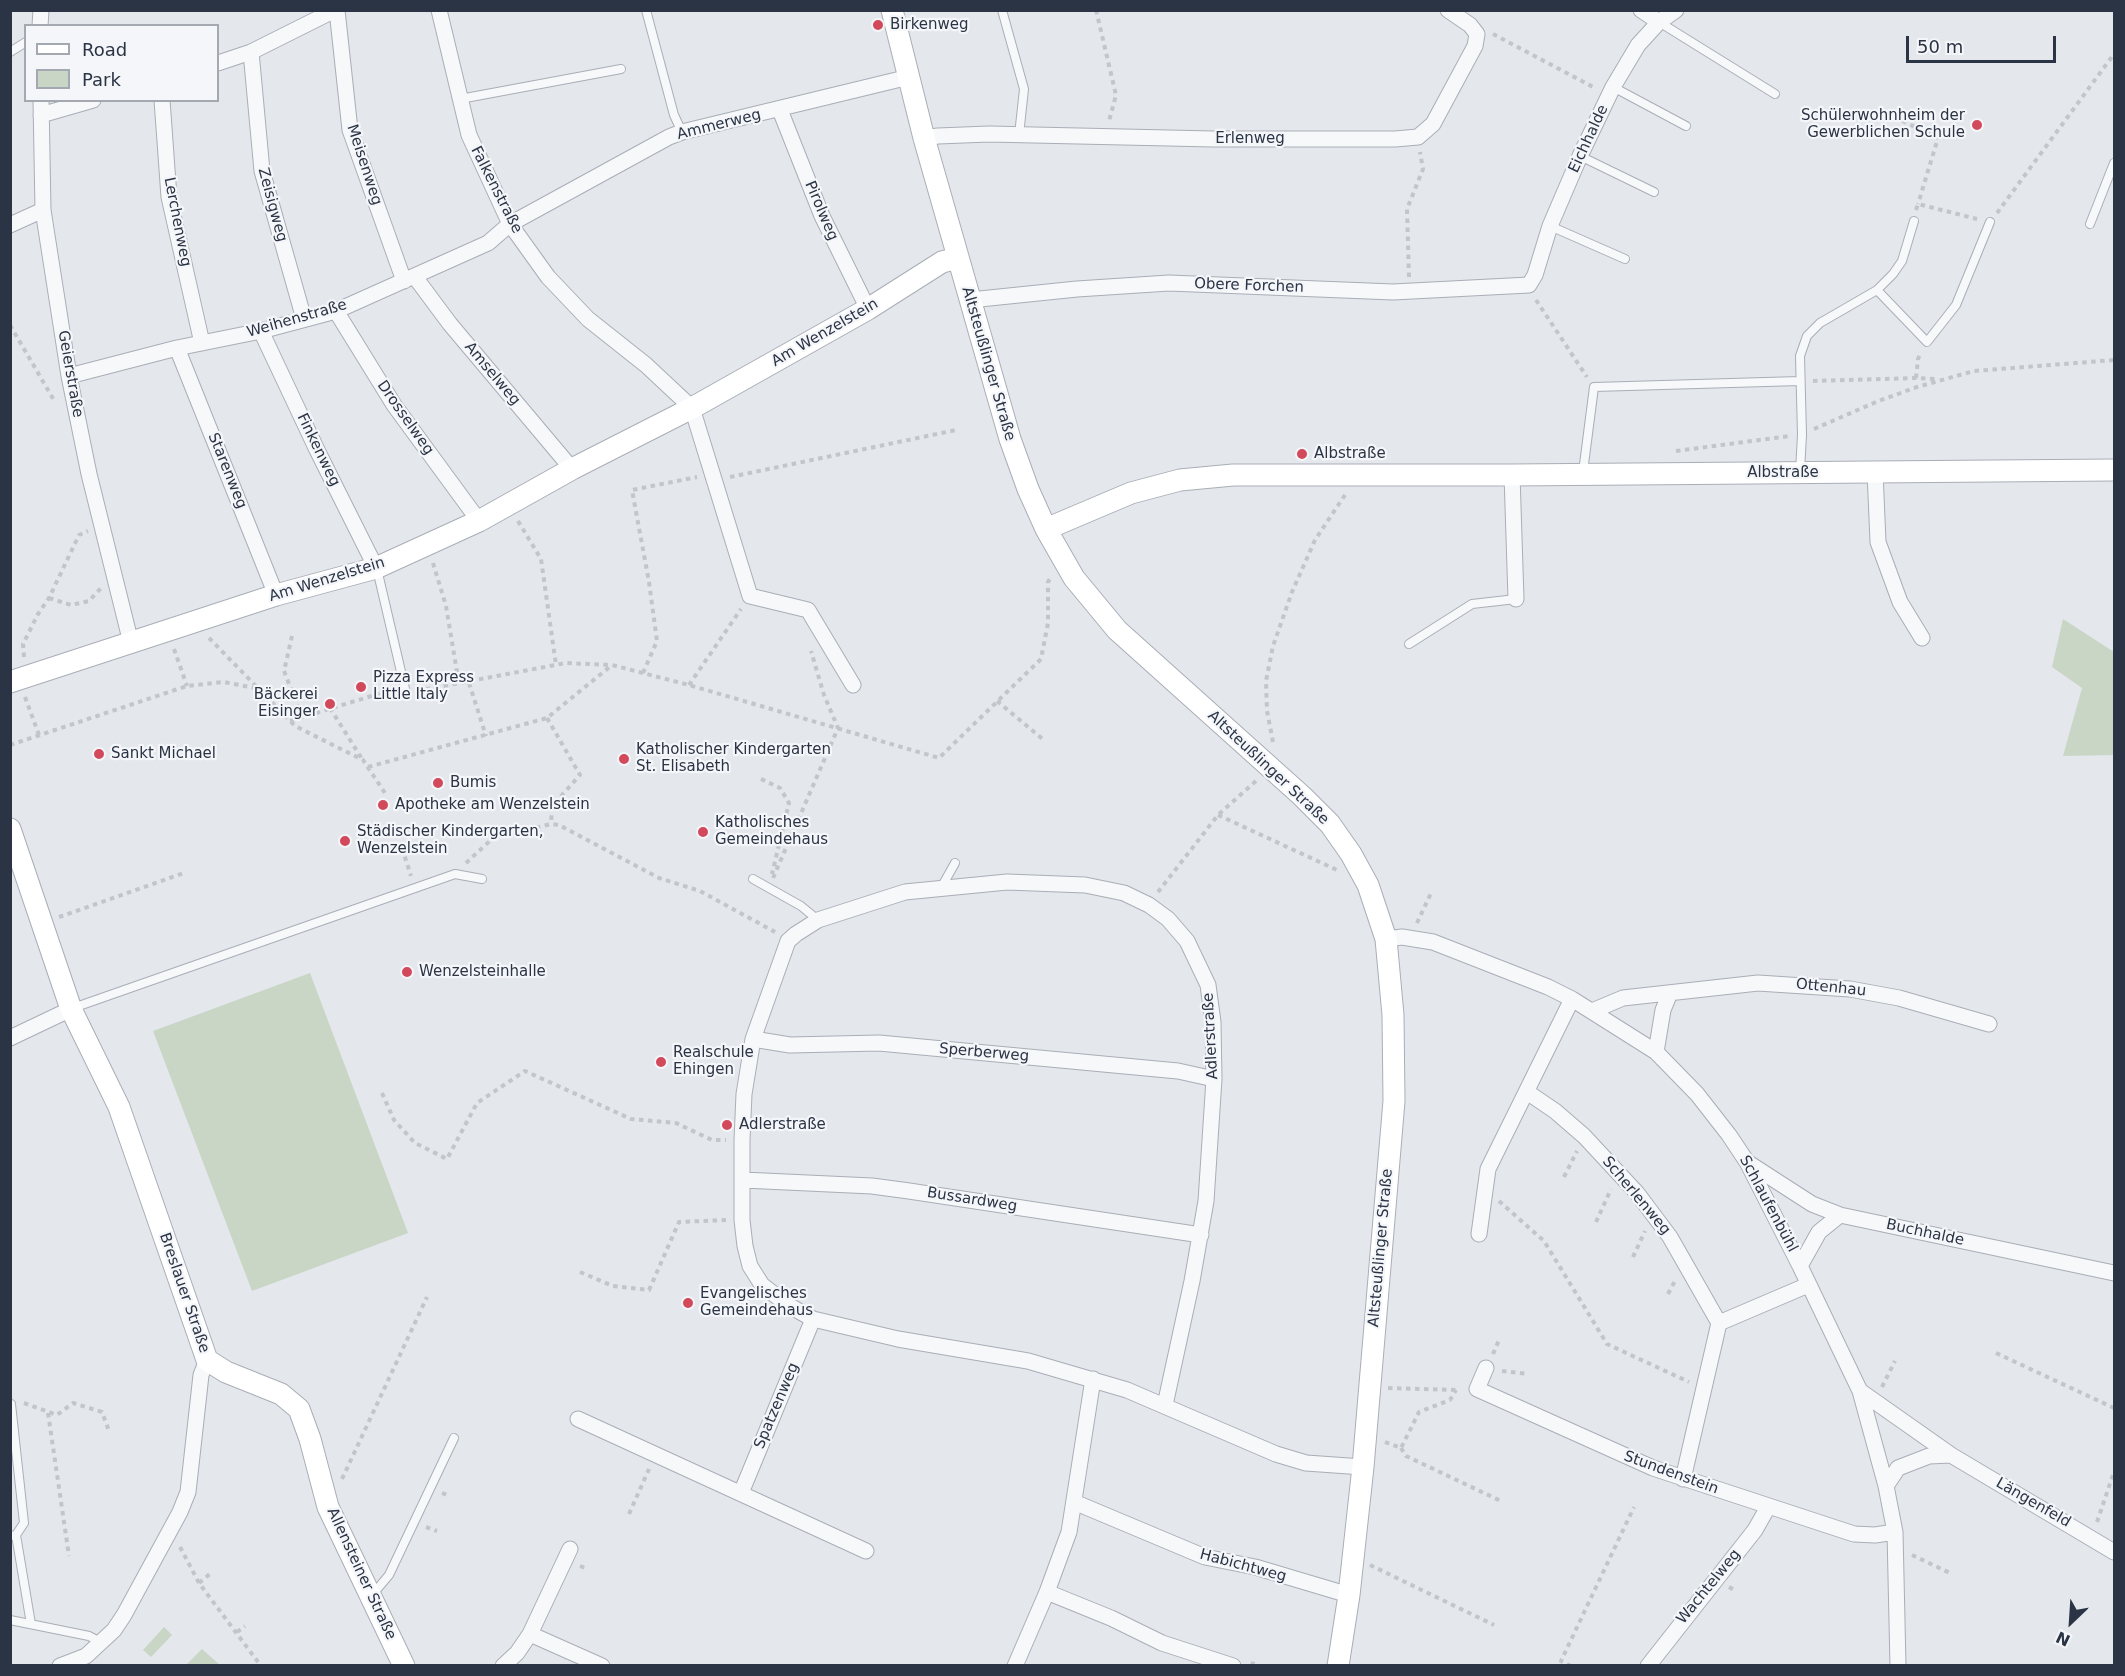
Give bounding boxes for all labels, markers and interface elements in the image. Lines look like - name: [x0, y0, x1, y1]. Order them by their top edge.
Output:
- place label: Birkenweg: [890, 16, 969, 34]
- marker: Birkenweg: [871, 18, 885, 32]
- legend: [24, 24, 219, 102]
- scale bar: [1909, 24, 2059, 62]
- text: 50 m: [1917, 36, 1963, 57]
- text: Road: [82, 39, 127, 60]
- text: Park: [82, 69, 121, 90]
- street label: Eichhalde: [1565, 102, 1613, 176]
- street label: Ammerweg: [675, 106, 763, 144]
- place label: Schülerwohnheim der Gewerblichen Schule: [1801, 107, 1965, 142]
- marker: Schülerwohnheim der Gewerblichen Schule: [1970, 118, 1984, 132]
- street label: Meisenweg: [342, 122, 386, 208]
- street label: Erlenweg: [1215, 130, 1285, 148]
- street label: Falkenstraße: [466, 143, 526, 237]
- street label: Zeisigweg: [253, 166, 291, 244]
- street label: Lerchenweg: [160, 176, 194, 268]
- street label: Pirolweg: [800, 178, 842, 244]
- street label: Obere Forchen: [1194, 275, 1304, 297]
- street label: Altsteußlinger Straße: [957, 285, 1019, 443]
- street label: Am Wenzelstein: [768, 295, 882, 371]
- street label: Weihenstraße: [245, 296, 349, 342]
- street label: Geierstraße: [53, 329, 87, 419]
- street label: Amselweg: [460, 339, 524, 409]
- street label: Drosselweg: [373, 377, 437, 459]
- street label: Finkenweg: [293, 411, 343, 489]
- street label: Starenweg: [204, 430, 250, 512]
- place label: Albstraße: [1314, 445, 1386, 463]
- marker: Albstraße: [1295, 447, 1309, 461]
- street label: Albstraße: [1747, 464, 1819, 482]
- street label: Am Wenzelstein: [267, 554, 387, 606]
- place label: Pizza Express Little Italy: [373, 669, 474, 704]
- marker: Pizza Express Little Italy: [354, 680, 368, 694]
- place label: Bäckerei Eisinger: [254, 686, 318, 721]
- marker: Bäckerei Eisinger: [323, 697, 337, 711]
- street label: Altsteußlinger Straße: [1204, 707, 1332, 829]
- place label: Katholischer Kindergarten St. Elisabeth: [636, 741, 831, 776]
- place label: Sankt Michael: [111, 745, 216, 763]
- marker: Sankt Michael: [92, 747, 106, 761]
- marker: Katholischer Kindergarten St. Elisabeth: [617, 752, 631, 766]
- place label: Bumis: [450, 774, 496, 792]
- marker: Bumis: [431, 776, 445, 790]
- place label: Apotheke am Wenzelstein: [395, 796, 590, 814]
- marker: Apotheke am Wenzelstein: [376, 798, 390, 812]
- place label: Katholisches Gemeindehaus: [715, 814, 828, 849]
- place label: Städischer Kindergarten, Wenzelstein: [357, 823, 543, 858]
- marker: Katholisches Gemeindehaus: [696, 825, 710, 839]
- marker: Städischer Kindergarten, Wenzelstein: [338, 834, 352, 848]
- place label: Wenzelsteinhalle: [419, 963, 546, 981]
- marker: Wenzelsteinhalle: [400, 965, 414, 979]
- street label: Ottenhau: [1795, 975, 1867, 1001]
- street label: Adlerstraße: [1200, 992, 1222, 1080]
- street label: Sperberweg: [938, 1040, 1030, 1066]
- place label: Realschule Ehingen: [673, 1044, 754, 1079]
- marker: Realschule Ehingen: [654, 1055, 668, 1069]
- place label: Adlerstraße: [739, 1116, 826, 1134]
- marker: Adlerstraße: [720, 1118, 734, 1132]
- street label: Scherlenweg: [1598, 1153, 1674, 1239]
- street label: Schlaufenbühl: [1735, 1153, 1801, 1255]
- street label: Altsteußlinger Straße: [1365, 1168, 1397, 1328]
- street label: Bussardweg: [926, 1184, 1018, 1216]
- street label: Buchhalde: [1884, 1216, 1966, 1250]
- street label: Breslauer Straße: [155, 1231, 213, 1355]
- place label: Evangelisches Gemeindehaus: [700, 1285, 813, 1320]
- marker: Evangelisches Gemeindehaus: [681, 1296, 695, 1310]
- street label: Spatzenweg: [751, 1360, 803, 1452]
- street label: Stundenstein: [1621, 1448, 1721, 1498]
- street label: Längenfeld: [1992, 1474, 2074, 1532]
- street label: Allensteiner Straße: [323, 1505, 399, 1643]
- street label: Habichtweg: [1198, 1546, 1288, 1586]
- street label: Wachtelweg: [1673, 1546, 1745, 1628]
- north arrow: [2041, 1592, 2101, 1652]
- text: N: [2053, 1627, 2073, 1650]

